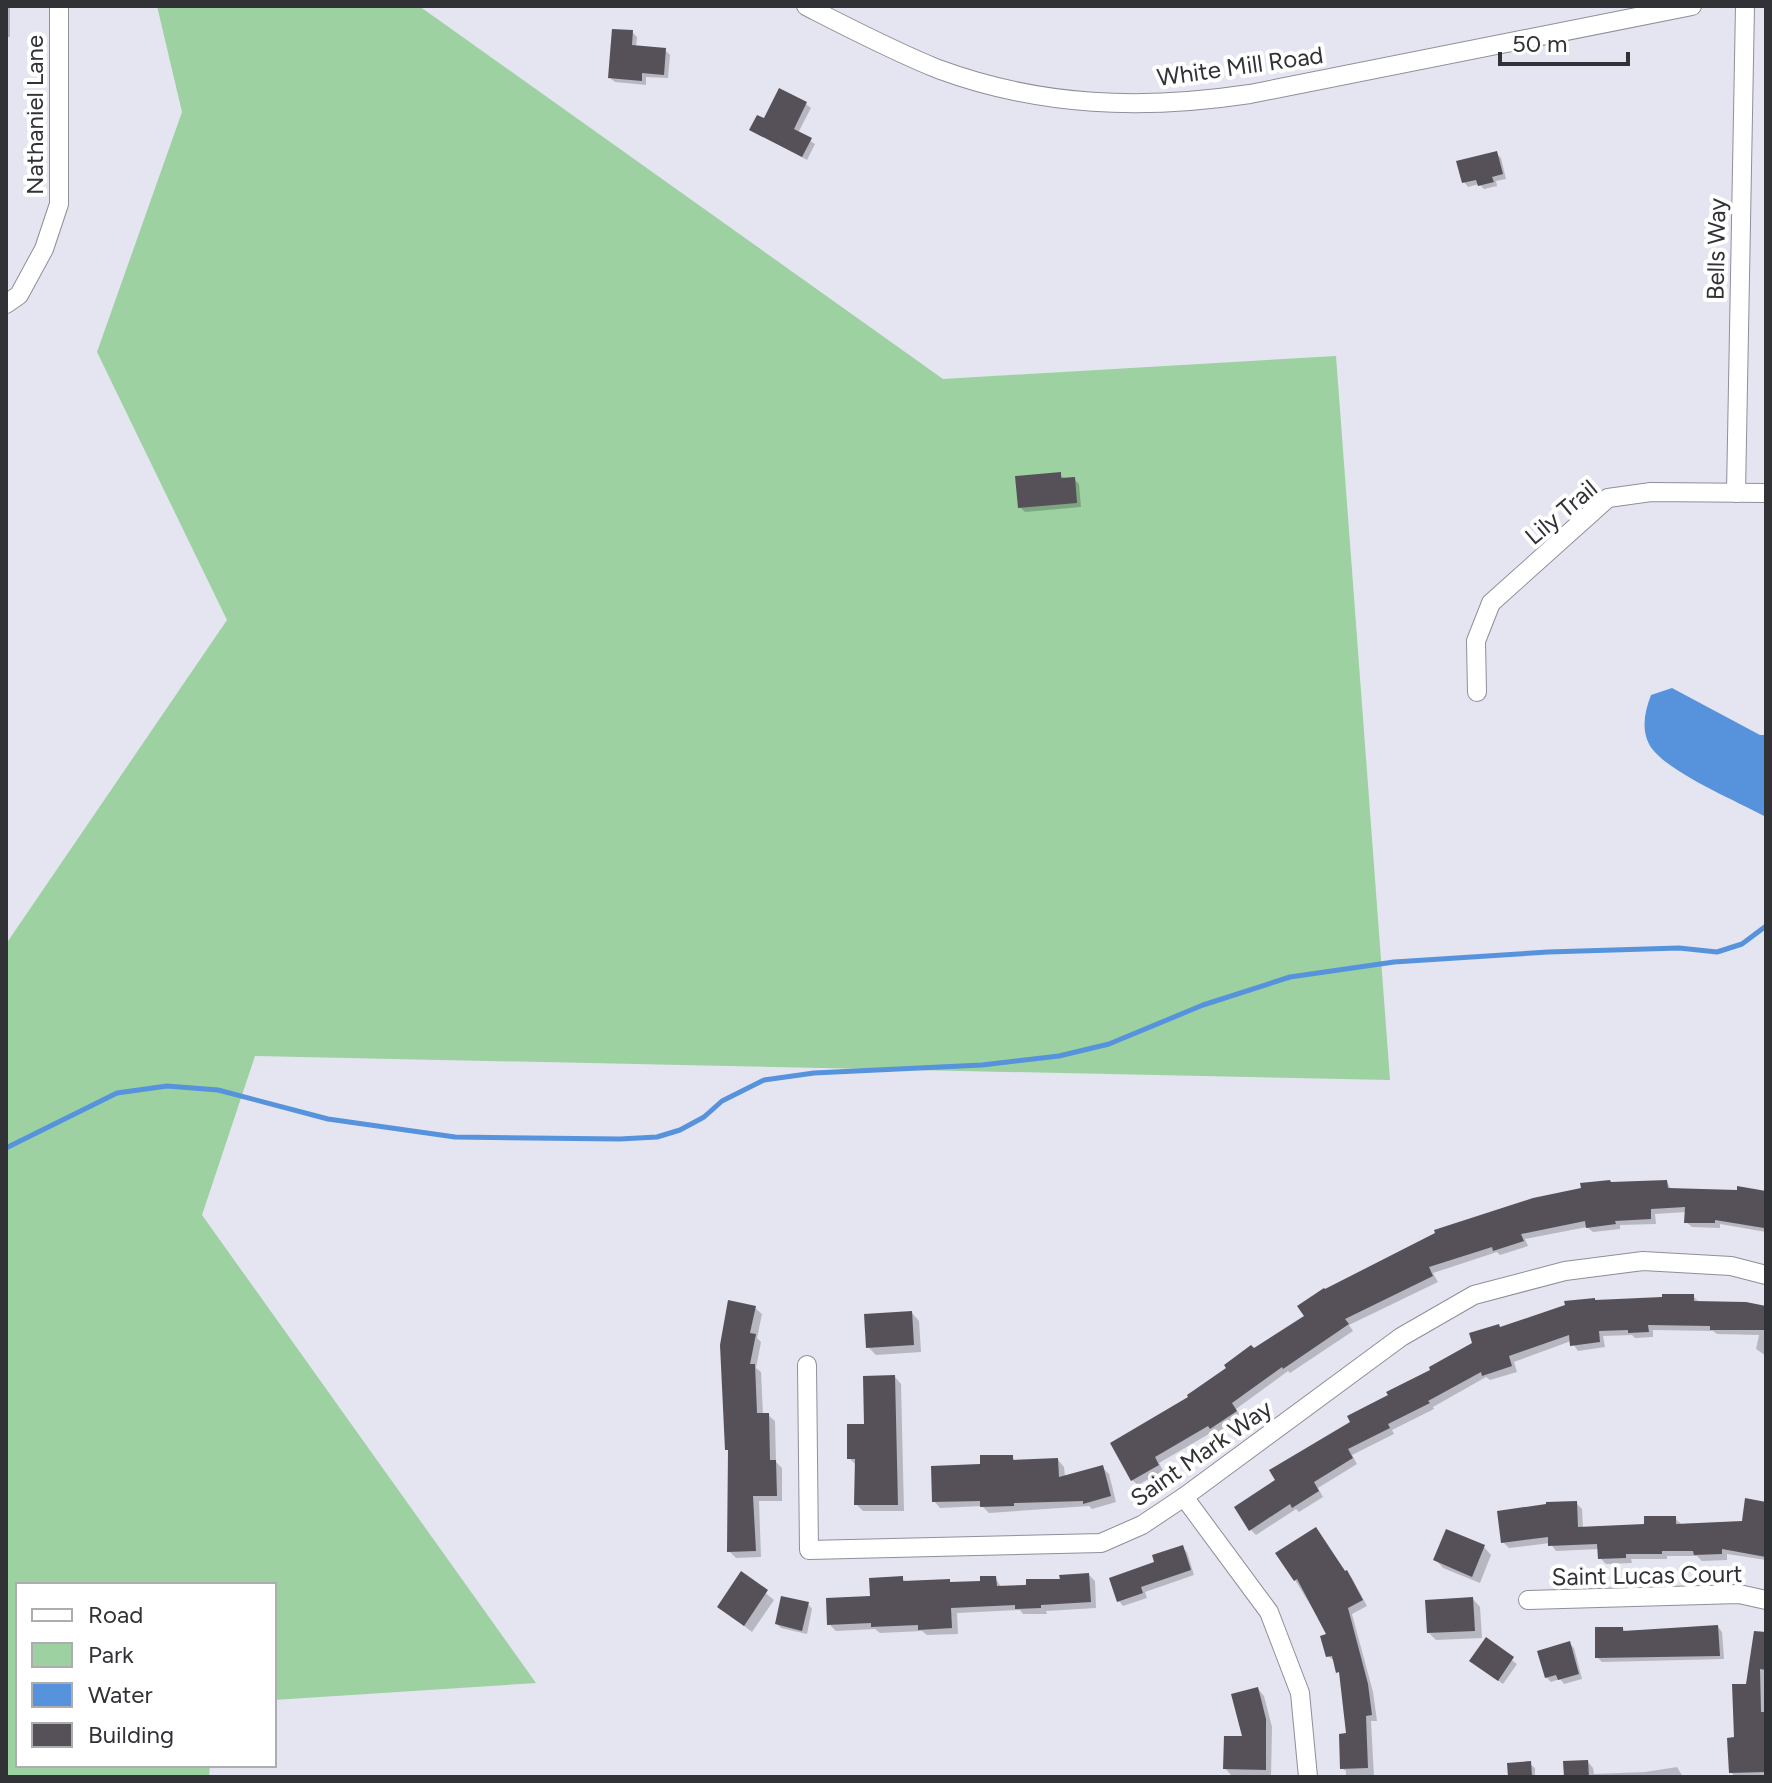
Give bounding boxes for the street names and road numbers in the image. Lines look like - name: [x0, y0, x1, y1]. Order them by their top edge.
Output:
- street label: Nathaniel Lane: [20, 35, 49, 195]
- street label: White Mill Road: [1155, 40, 1325, 92]
- street label: Bells Way: [1701, 197, 1731, 300]
- street label: Lily Trail: [1519, 474, 1603, 550]
- street label: Saint Mark Way: [1125, 1393, 1278, 1512]
- street label: Saint Lucas Court: [1551, 1559, 1743, 1591]

